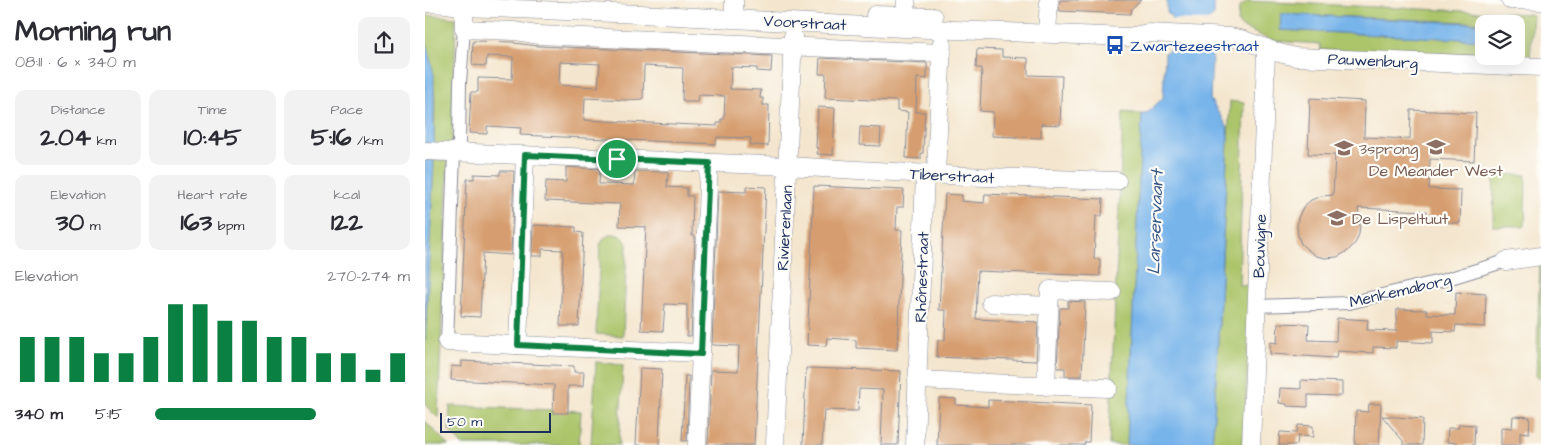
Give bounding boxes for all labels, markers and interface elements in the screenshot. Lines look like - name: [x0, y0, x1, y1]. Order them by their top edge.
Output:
- street label: Voorstraat: [763, 10, 847, 36]
- text: Morning run: [15, 12, 171, 51]
- map controls: [1475, 15, 1525, 65]
- button: layers: [1475, 15, 1525, 65]
- button: share: [358, 17, 410, 69]
- bus stop icon: Zwartezeestraat: [1104, 34, 1126, 56]
- place label: Zwartezeestraat: [1130, 35, 1259, 57]
- street label: Pauwenburg: [1327, 48, 1419, 75]
- text: 08:11 · 6 × 340 m: [15, 51, 136, 73]
- text: Distance: [51, 100, 105, 120]
- text: Time: [198, 100, 227, 120]
- text: Pace: [331, 100, 363, 120]
- text: 2.04: [40, 120, 91, 155]
- text: 10:45: [184, 120, 241, 155]
- text: 5:16: [311, 120, 351, 155]
- text: km: [91, 131, 116, 151]
- text: /km: [351, 131, 383, 151]
- school or university icon: De Meander West: [1425, 136, 1447, 158]
- school or university icon: 3sprong: [1333, 137, 1355, 159]
- pin: [596, 138, 638, 180]
- place label: 3sprong: [1359, 138, 1418, 161]
- icon: arrive: [603, 145, 631, 173]
- place label: De Meander West: [1369, 160, 1503, 182]
- street label: Tiberstraat: [909, 163, 995, 189]
- water label: Larservaart: [1141, 167, 1170, 275]
- text: Elevation: [51, 185, 106, 205]
- text: Heart rate: [177, 185, 248, 205]
- text: kcal: [333, 185, 360, 205]
- street label: Rivierenlaan: [772, 185, 798, 271]
- text: 30: [56, 205, 84, 240]
- text: 163: [181, 205, 212, 240]
- text: 122: [331, 205, 363, 240]
- school or university icon: De Lispeltuut: [1326, 207, 1348, 229]
- place label: De Lispeltuut: [1352, 208, 1449, 230]
- street label: Bouvigne: [1248, 213, 1273, 278]
- text: m: [84, 216, 101, 236]
- text: bpm: [212, 216, 244, 236]
- street label: Rhônestraat: [909, 231, 935, 323]
- text: Elevation: [15, 265, 78, 287]
- text: 270–274 m: [327, 265, 410, 287]
- street label: Menkemaborg: [1347, 269, 1454, 314]
- text: 340 m: [15, 403, 63, 425]
- text: 5:15: [95, 403, 122, 425]
- scale bar: [440, 410, 551, 433]
- text: 50 m: [447, 412, 482, 432]

